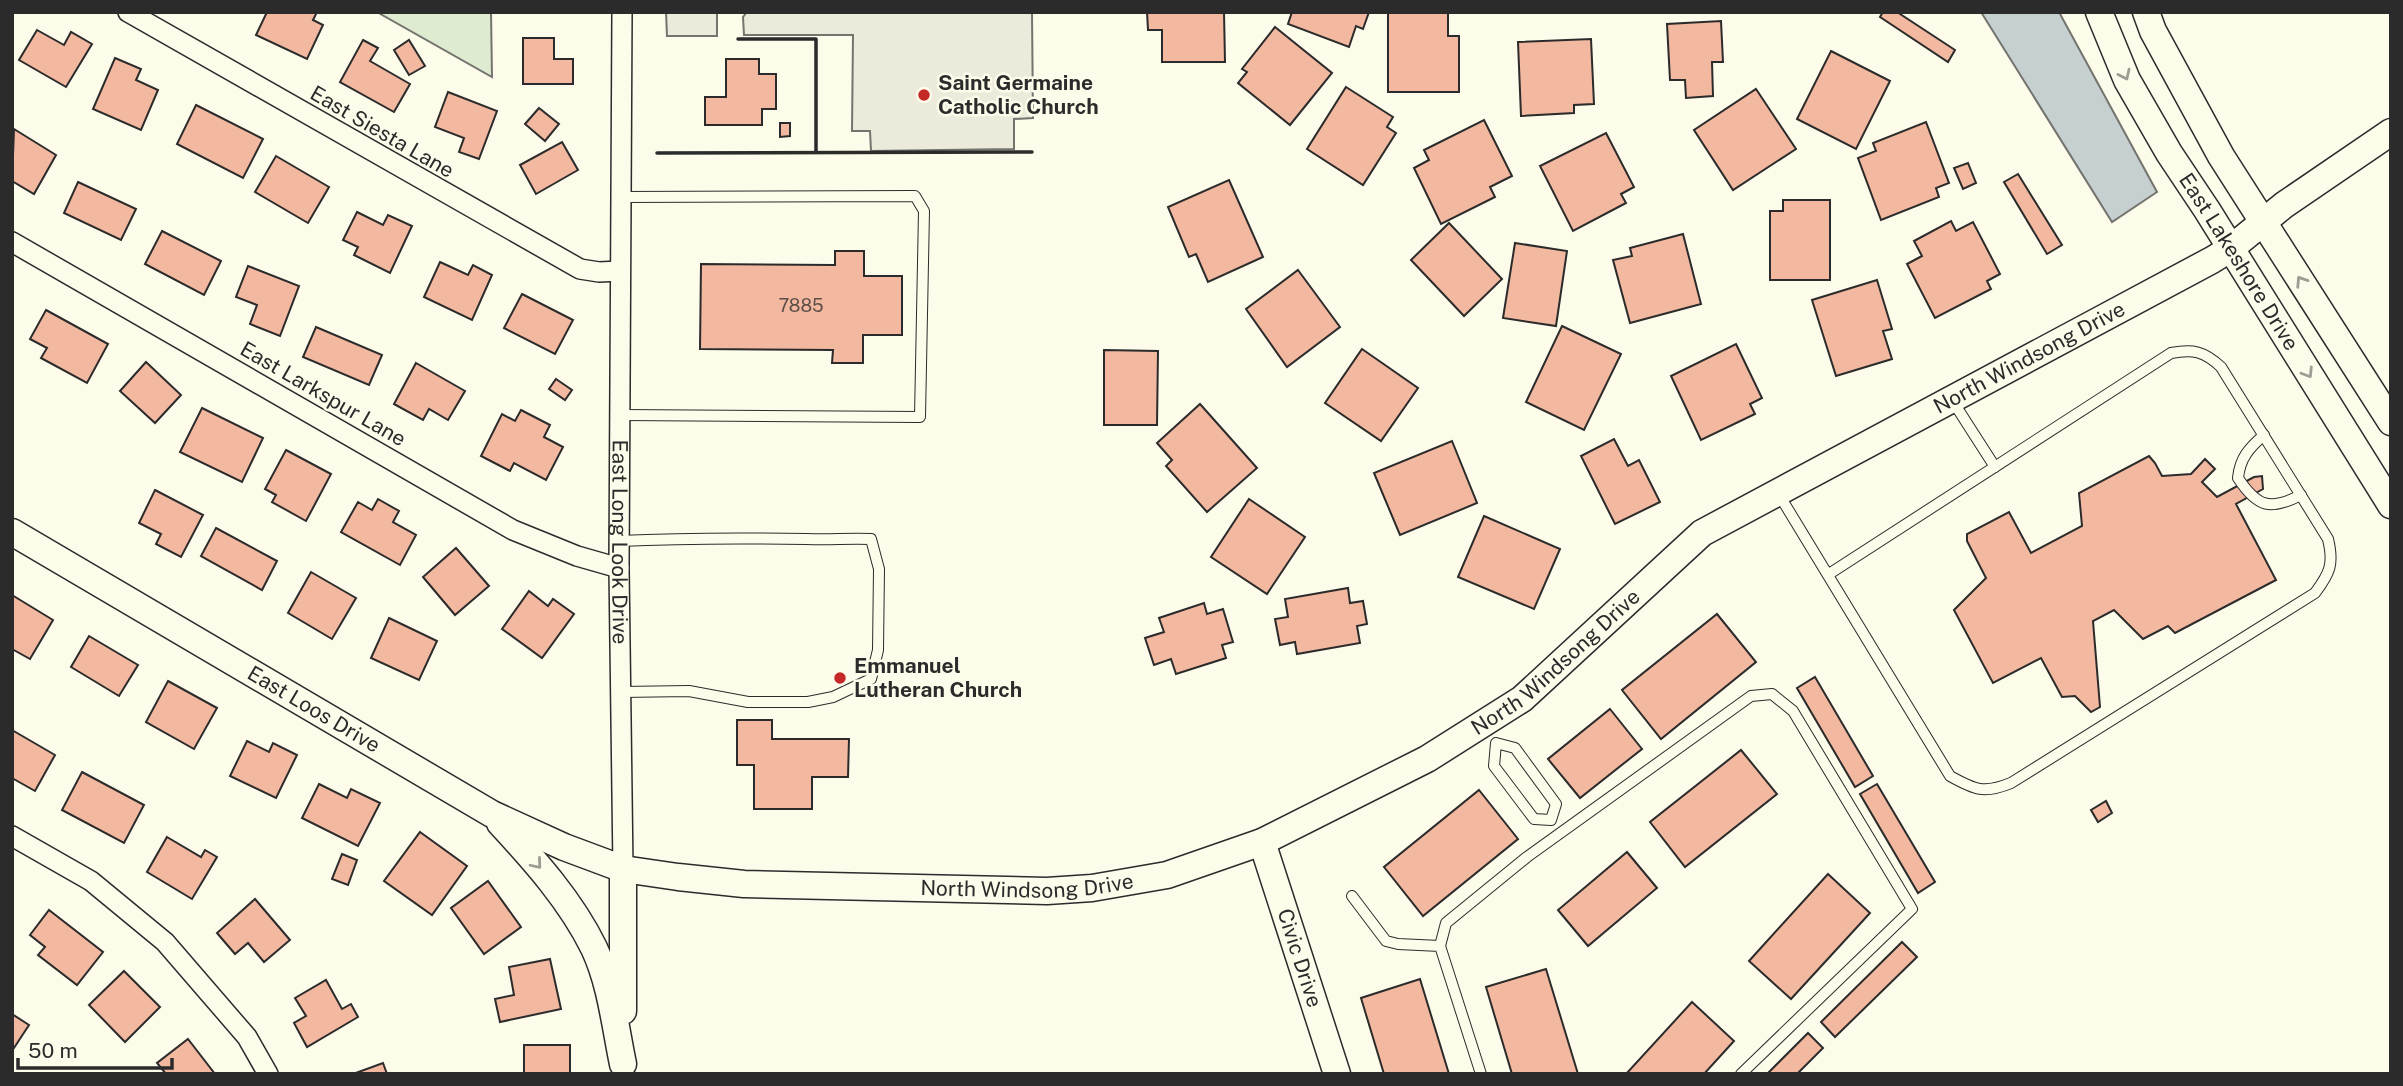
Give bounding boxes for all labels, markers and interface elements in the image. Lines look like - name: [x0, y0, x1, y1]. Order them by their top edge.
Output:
- one-way arrow: [2117, 68, 2131, 80]
- place label: Saint Germaine Catholic Church: [938, 70, 1099, 119]
- street label: East Siesta Lane: [306, 80, 459, 183]
- marker: Saint Germaine Catholic Church: [916, 87, 932, 103]
- street label: East Lakeshore Drive: [2174, 168, 2304, 355]
- one-way arrow: [2297, 276, 2310, 289]
- house number: 7885: [778, 295, 824, 316]
- street label: North Windsong Drive: [1929, 296, 2129, 419]
- street label: East Larkspur Lane: [236, 336, 411, 451]
- one-way arrow: [2300, 366, 2313, 379]
- street label: East Long Look Drive: [607, 440, 633, 645]
- street label: North Windsong Drive: [1466, 584, 1645, 740]
- place label: Emmanuel Lutheran Church: [854, 653, 1022, 702]
- street label: East Loos Drive: [243, 660, 385, 757]
- marker: Emmanuel Lutheran Church: [832, 670, 848, 686]
- one-way arrow: [529, 856, 541, 869]
- street label: North Windsong Drive: [920, 868, 1135, 903]
- street label: Civic Drive: [1272, 905, 1328, 1010]
- scale bar: [18, 1026, 172, 1070]
- text: 50 m: [28, 1038, 78, 1063]

